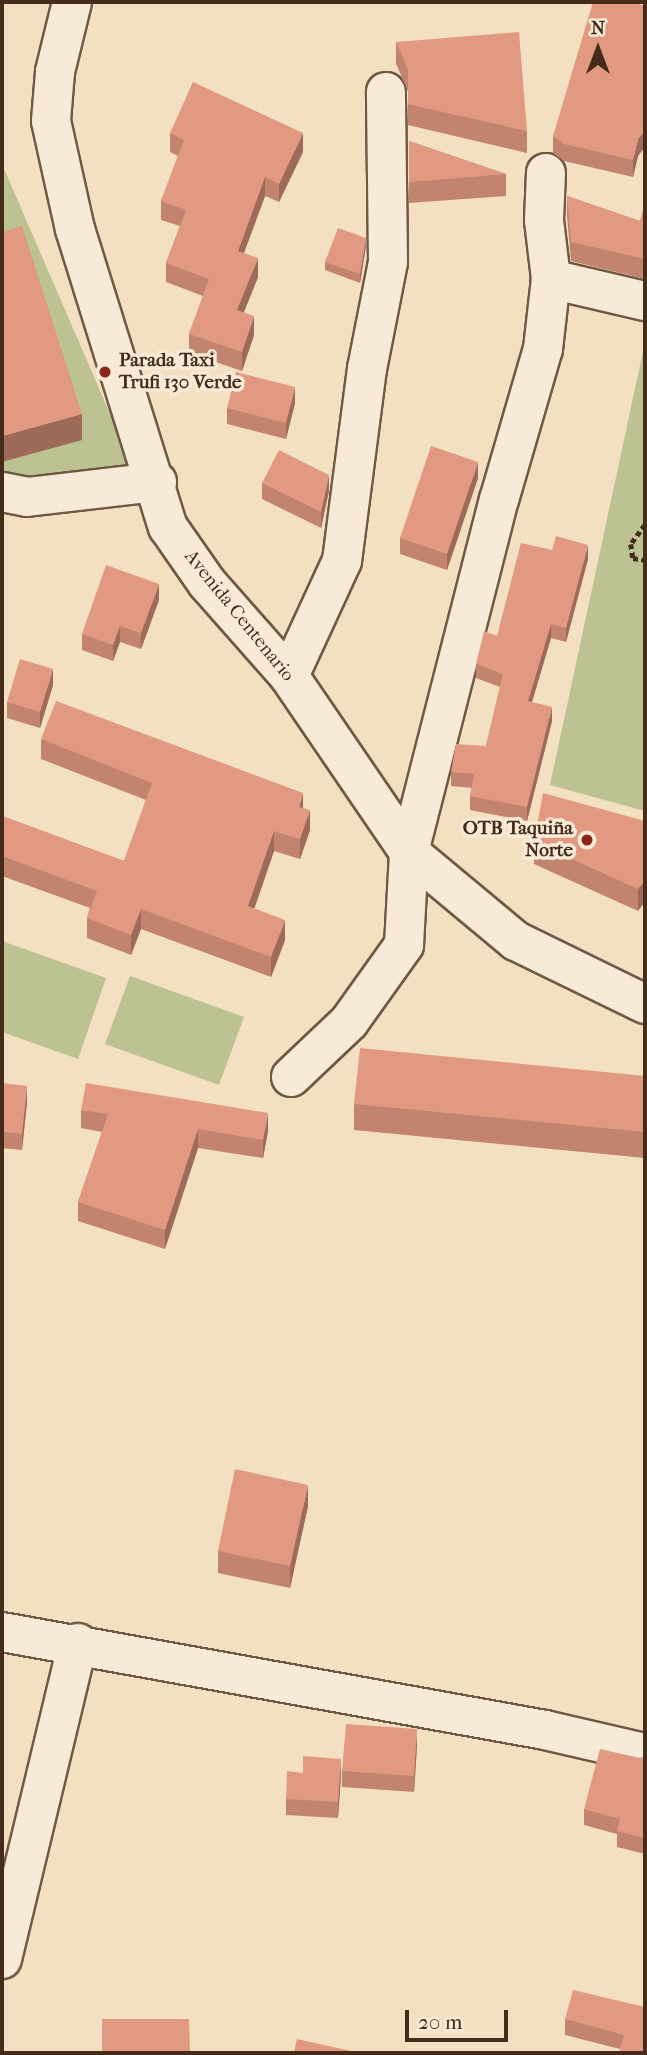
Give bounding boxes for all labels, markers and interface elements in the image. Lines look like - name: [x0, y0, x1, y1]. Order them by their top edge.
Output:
- north arrow: [563, 14, 633, 84]
- text: N: [591, 17, 605, 39]
- place label: Parada Taxi Trufi 130 Verde: [119, 350, 241, 394]
- marker: Parada Taxi Trufi 130 Verde: [97, 364, 113, 380]
- street label: Avenida Centenario: [179, 546, 299, 686]
- place label: OTB Taquiña Norte: [463, 818, 573, 862]
- marker: OTB Taquiña Norte: [579, 832, 595, 848]
- scale bar: [409, 1996, 512, 2040]
- text: 20 m: [418, 2010, 462, 2034]

